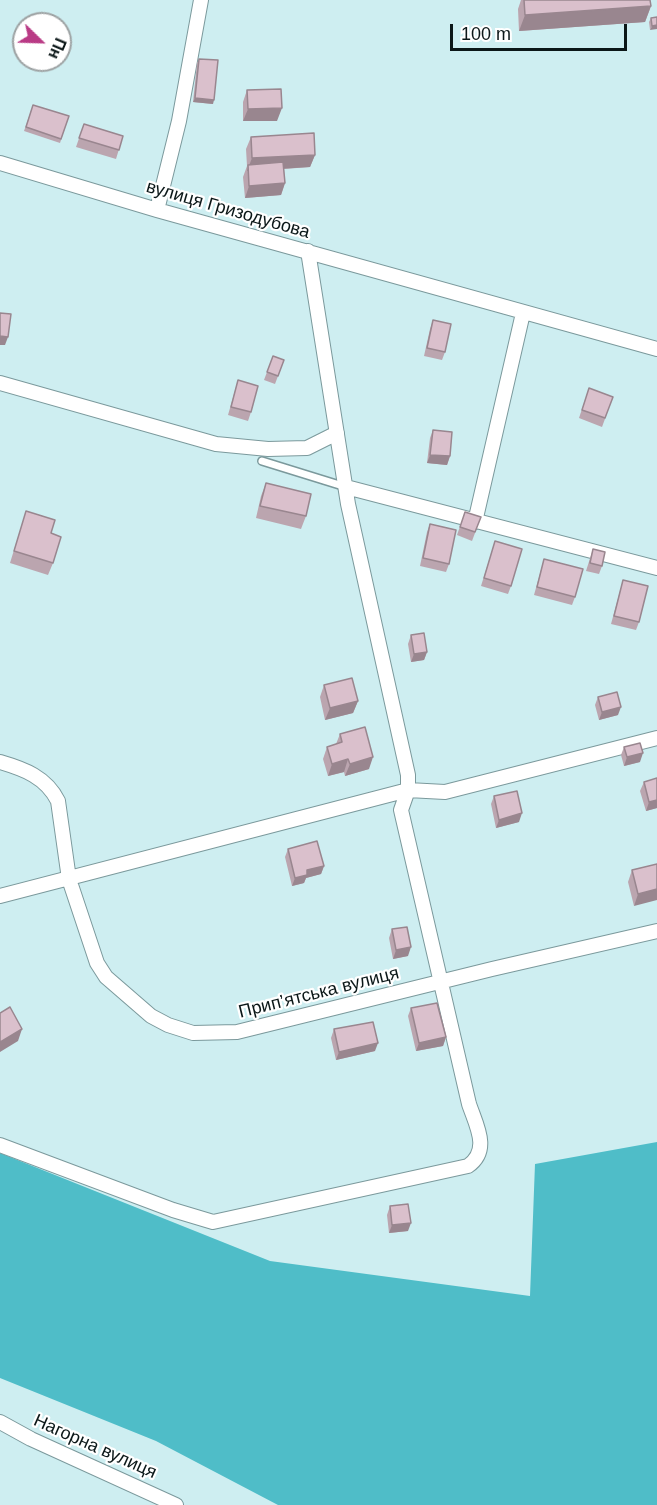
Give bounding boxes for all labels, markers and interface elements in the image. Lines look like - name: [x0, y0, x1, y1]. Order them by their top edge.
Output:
- north arrow: [12, 12, 72, 72]
- scale bar: [453, 12, 630, 50]
- text: 100 m: [461, 24, 511, 44]
- text: Пн: [45, 35, 69, 62]
- street label: вулиця Гризодубова: [144, 176, 312, 244]
- street label: Прип’ятська вулиця: [237, 963, 401, 1023]
- street label: Нагорна вулиця: [30, 1410, 160, 1484]

